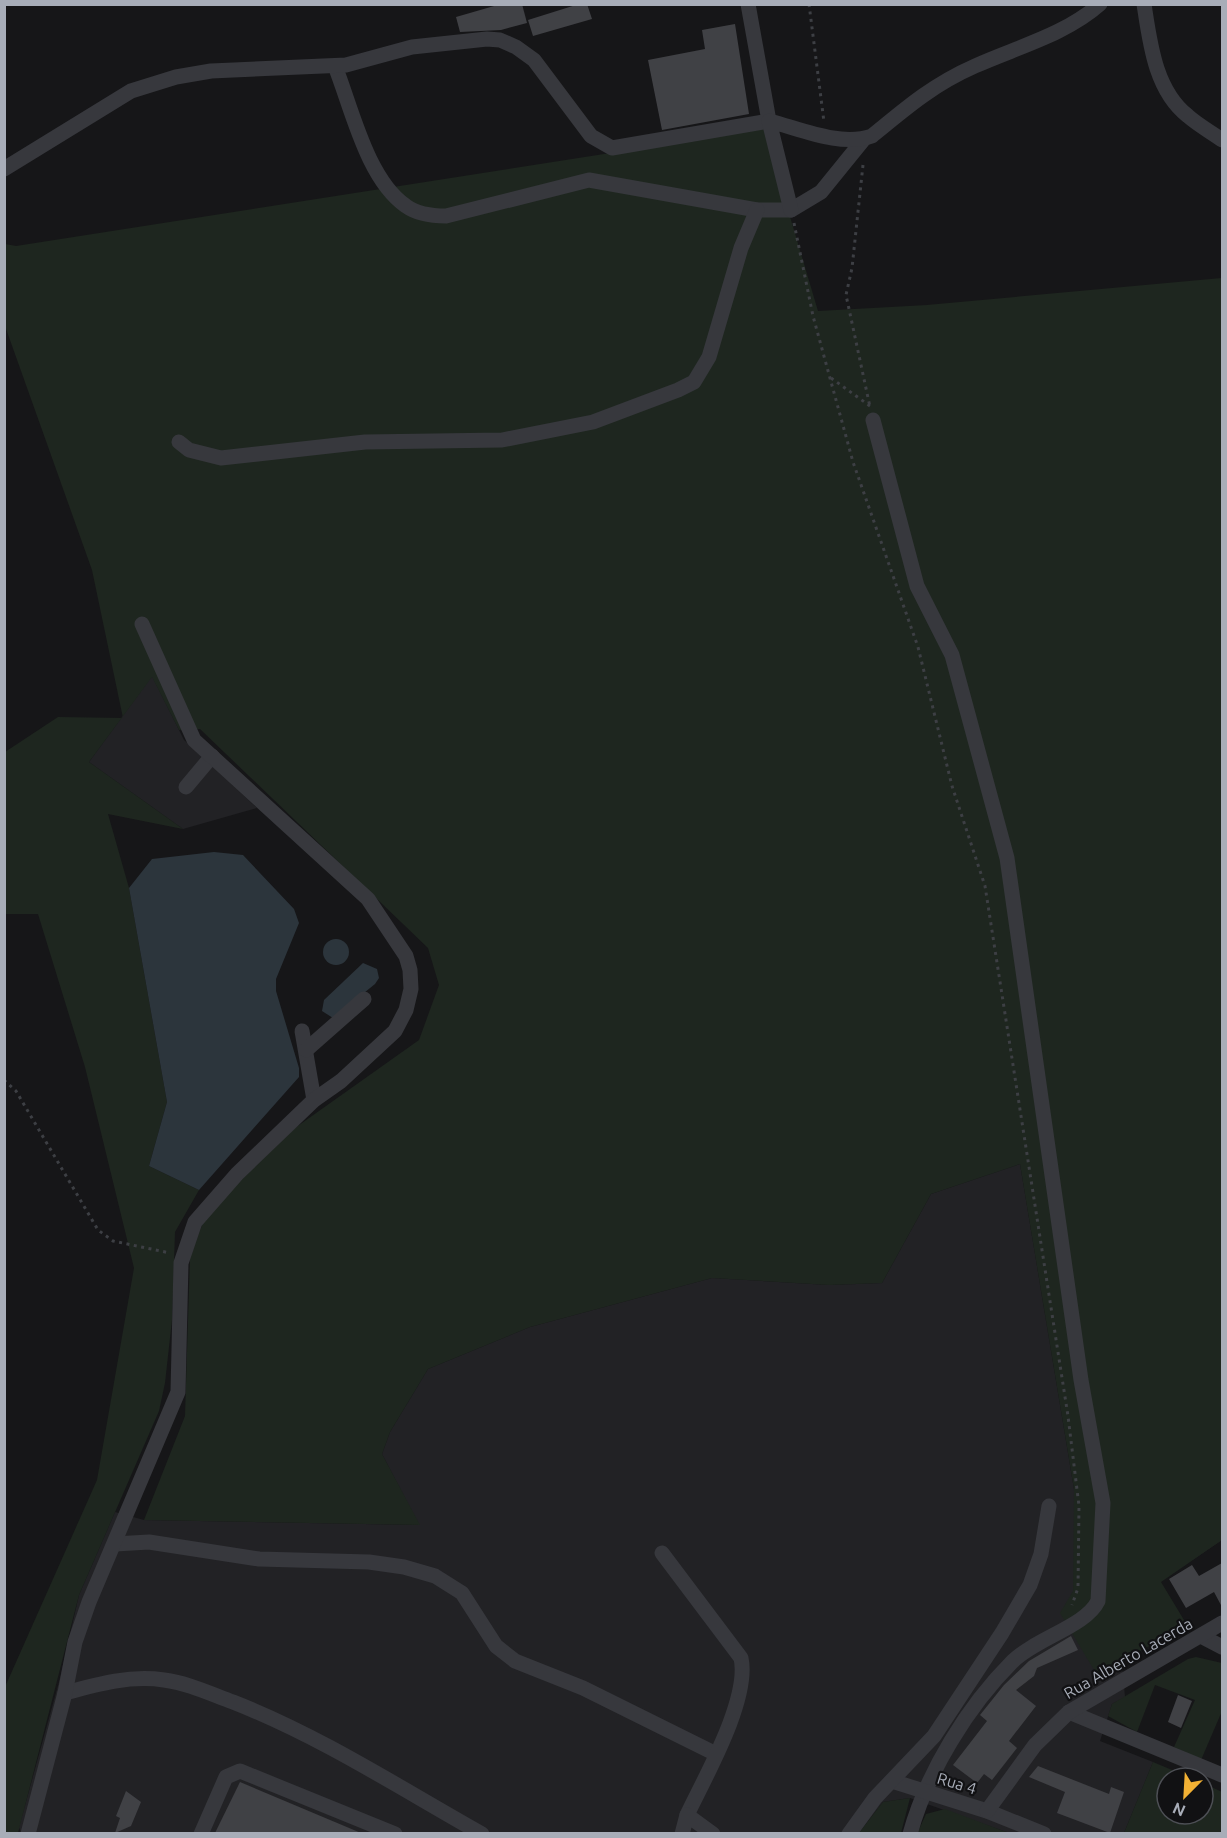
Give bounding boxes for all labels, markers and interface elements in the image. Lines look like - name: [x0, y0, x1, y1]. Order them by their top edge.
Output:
- street label: Rua Alberto Lacerda: [1061, 1614, 1195, 1702]
- north arrow: [1155, 1766, 1215, 1826]
- street label: Rua 4: [935, 1769, 979, 1797]
- text: N: [1170, 1799, 1188, 1820]

